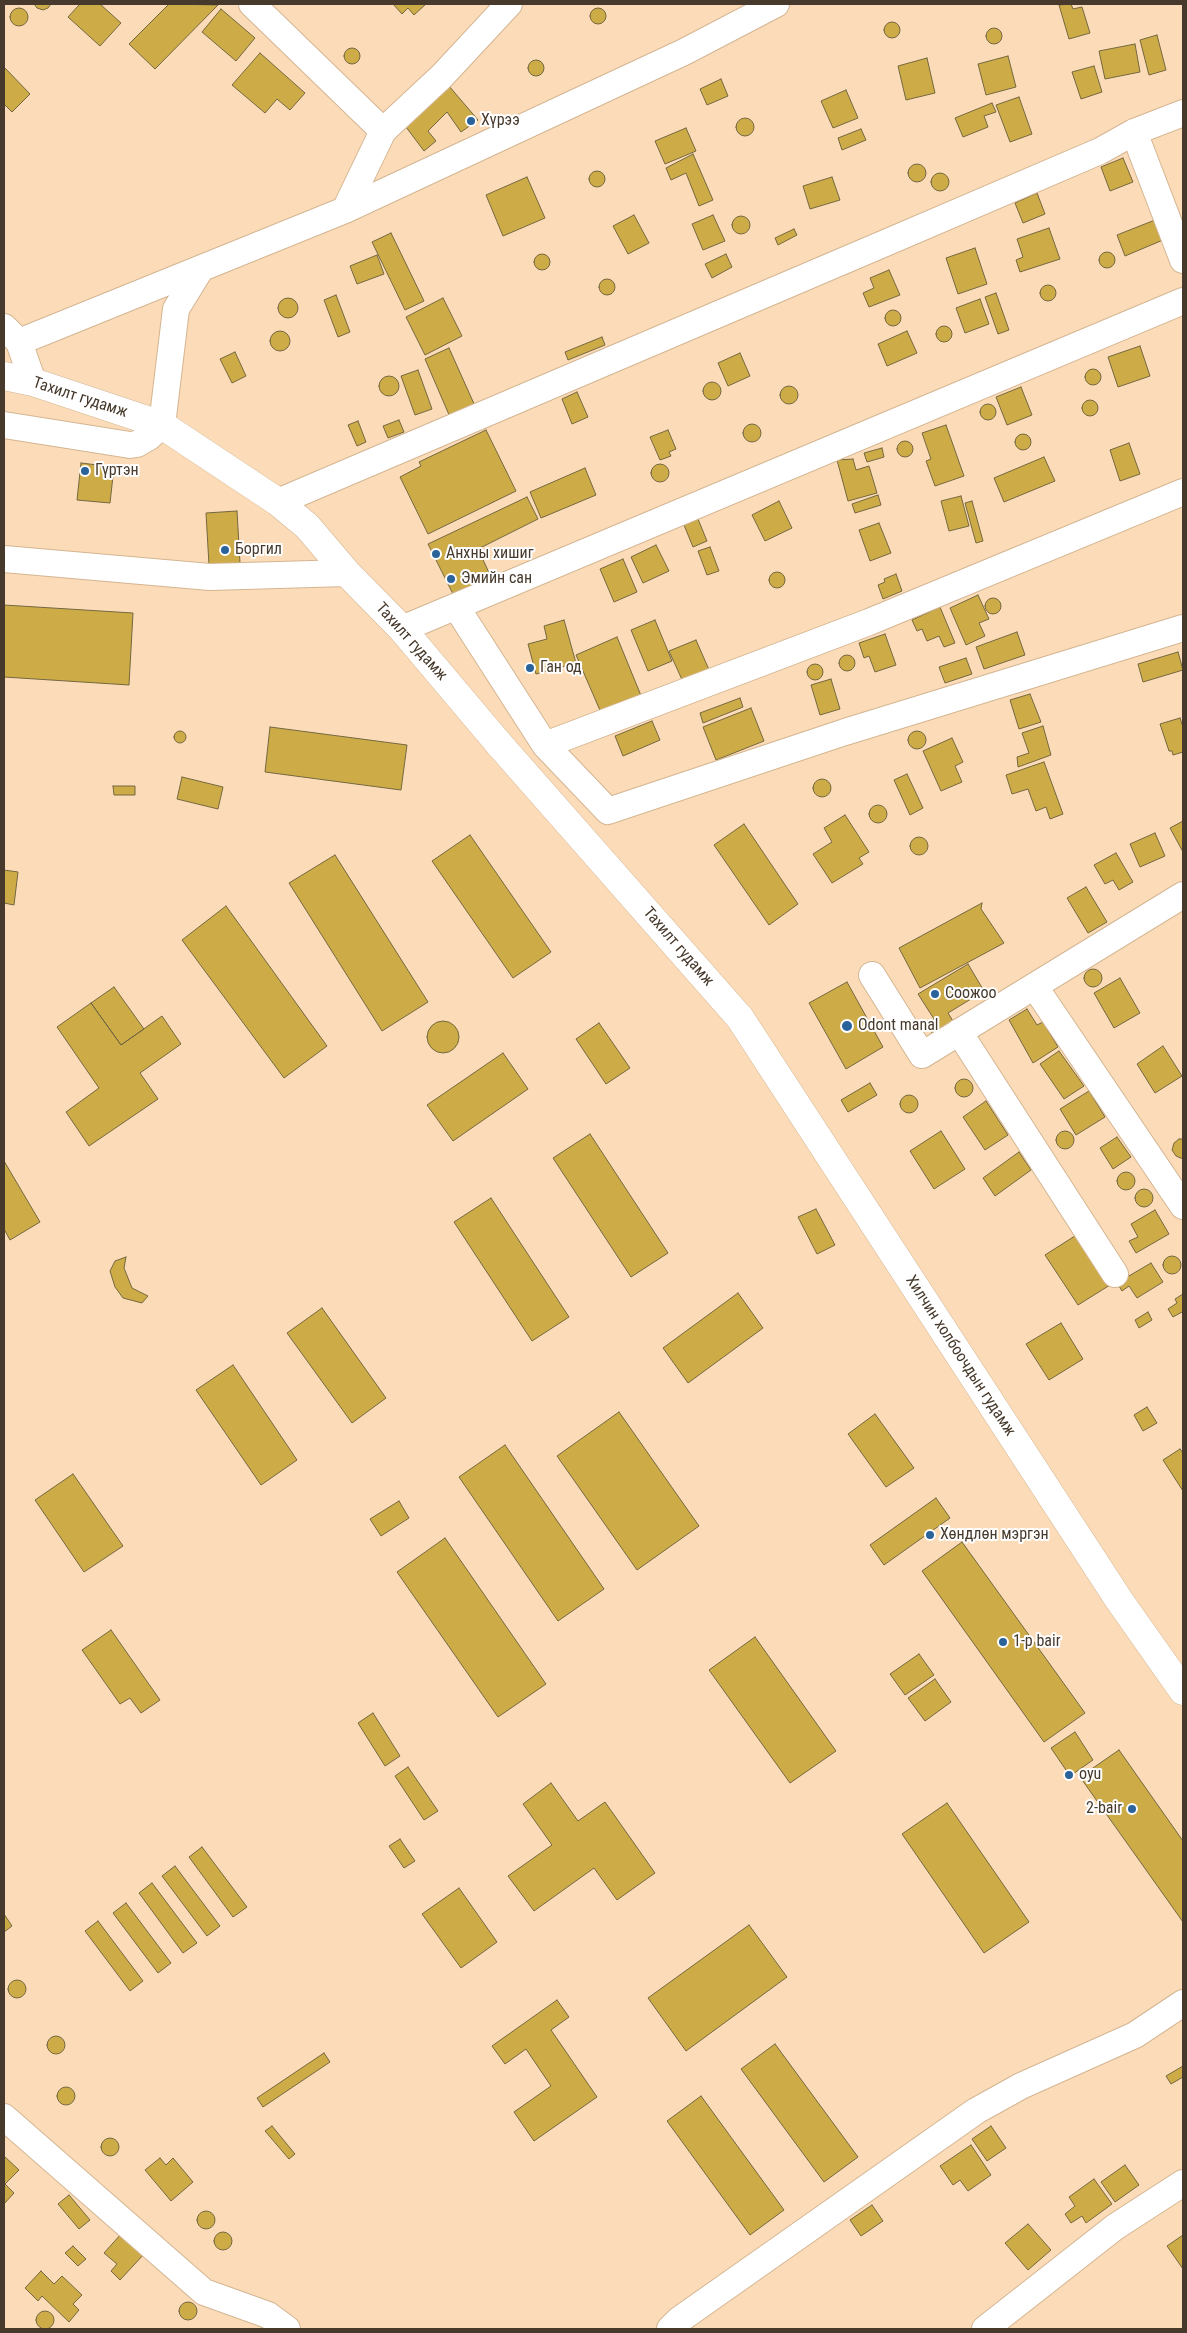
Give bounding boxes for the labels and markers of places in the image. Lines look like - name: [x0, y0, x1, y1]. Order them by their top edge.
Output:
- place label: Хүрээ: [481, 111, 520, 131]
- marker: Хүрээ: [465, 115, 477, 127]
- place label: Гүртэн: [95, 461, 139, 481]
- marker: Гүртэн: [79, 465, 91, 477]
- place label: Боргил: [235, 540, 282, 560]
- marker: Боргил: [219, 544, 231, 556]
- place label: Анхны хишиг: [446, 544, 534, 564]
- marker: Анхны хишиг: [430, 548, 442, 560]
- place label: Эмийн сан: [461, 569, 532, 589]
- marker: Эмийн сан: [445, 573, 457, 585]
- place label: Ган од: [540, 658, 582, 678]
- marker: Ган од: [524, 662, 536, 674]
- place label: Соожоо: [945, 984, 996, 1004]
- marker: Соожоо: [929, 988, 941, 1000]
- place label: Odont manal: [858, 1016, 939, 1036]
- marker: Odont manal: [840, 1019, 854, 1033]
- place label: Хөндлөн мэргэн: [940, 1525, 1049, 1545]
- marker: Хөндлөн мэргэн: [924, 1529, 936, 1541]
- place label: 1-p bair: [1013, 1632, 1061, 1652]
- marker: 1-p bair: [997, 1636, 1009, 1648]
- place label: oyu: [1079, 1765, 1101, 1785]
- marker: oyu: [1063, 1769, 1075, 1781]
- place label: 2-bair: [1086, 1799, 1122, 1819]
- marker: 2-bair: [1126, 1803, 1138, 1815]

